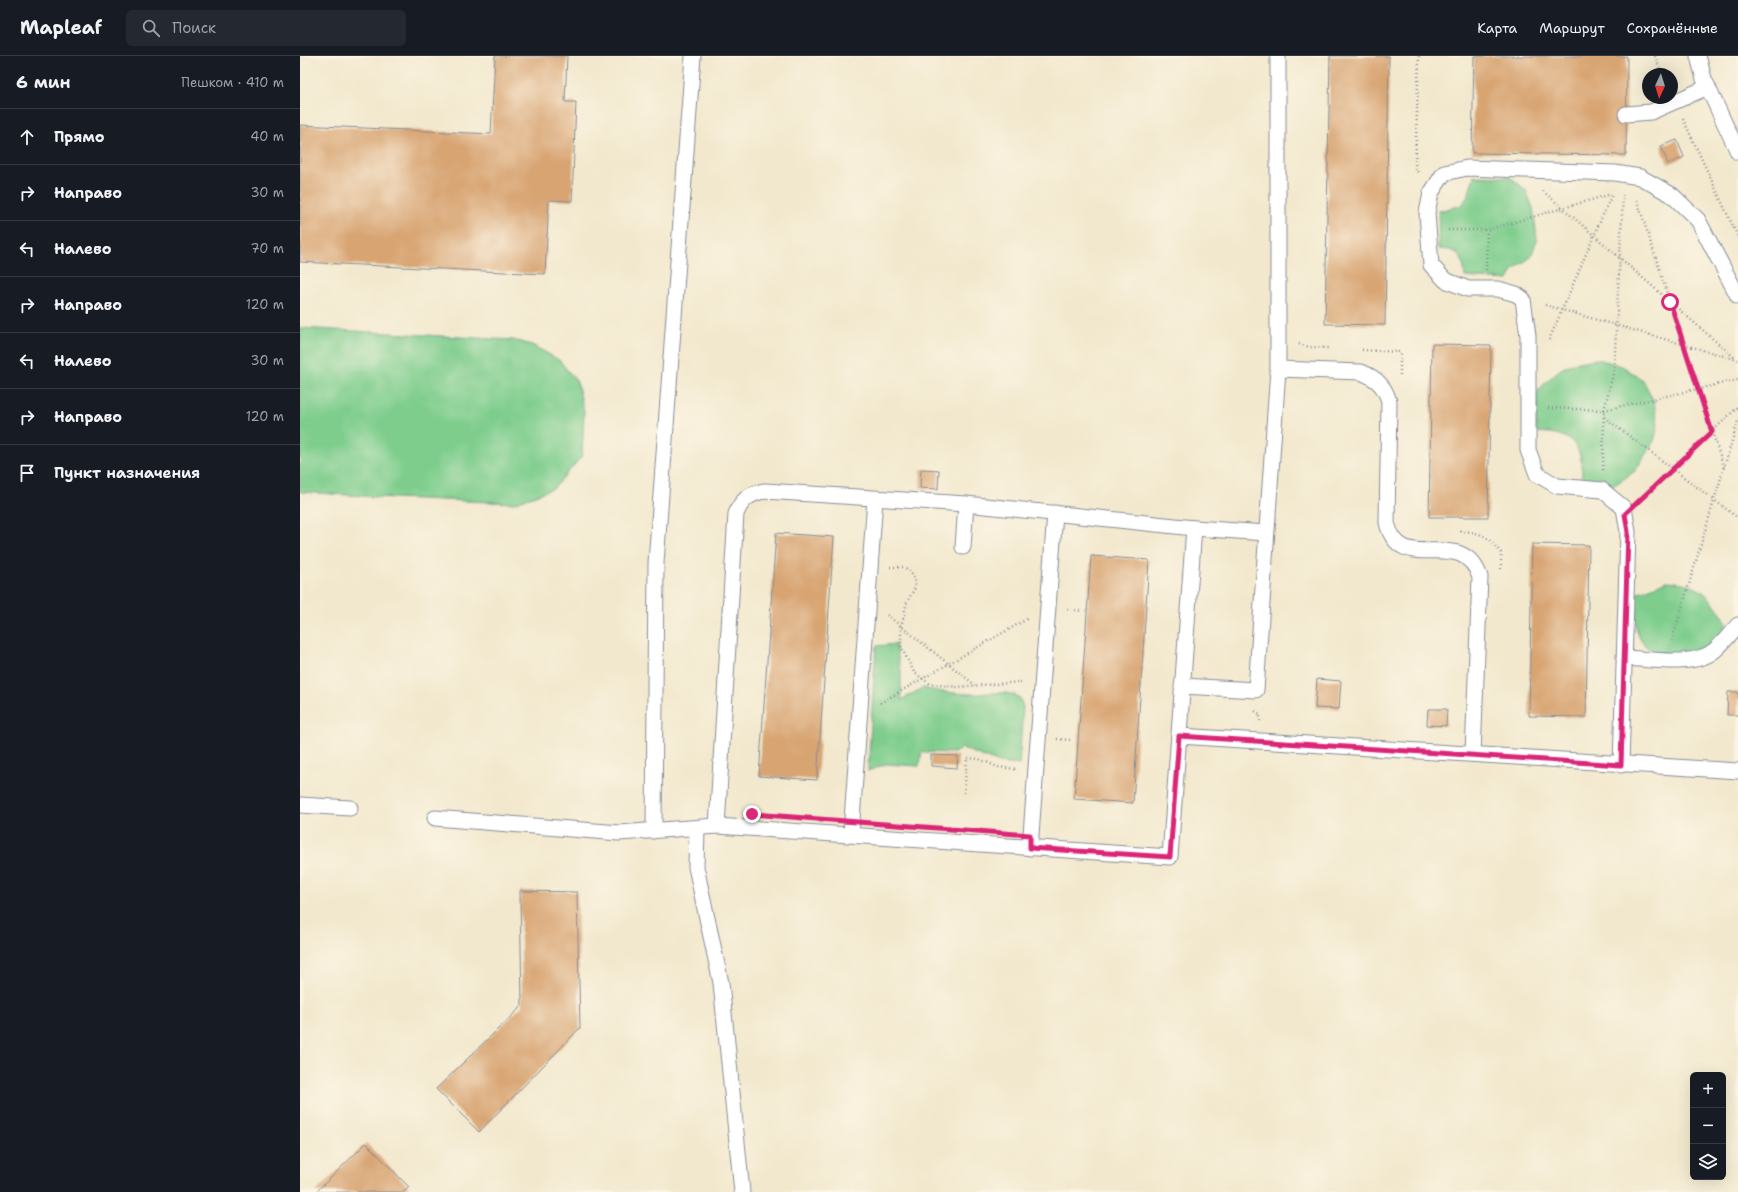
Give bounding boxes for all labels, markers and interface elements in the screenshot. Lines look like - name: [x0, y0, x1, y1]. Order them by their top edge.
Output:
- search box: [126, 10, 406, 46]
- text: Mapleaf: [20, 15, 102, 40]
- icon: search: [140, 17, 162, 39]
- text: Поиск: [172, 18, 216, 38]
- text: Карта: [1477, 19, 1517, 37]
- text: Маршрут: [1539, 19, 1605, 37]
- text: Сохранённые: [1627, 19, 1718, 37]
- north arrow: [1642, 68, 1678, 104]
- text: 6 мин: [16, 71, 71, 93]
- text: Пешком · 410 m: [181, 74, 284, 91]
- icon: ahead: [16, 126, 38, 148]
- text: Прямо: [54, 127, 104, 147]
- text: 40 m: [250, 128, 284, 145]
- icon: right: [16, 182, 38, 204]
- text: Направо: [54, 183, 122, 203]
- text: 30 m: [250, 184, 284, 201]
- icon: left: [16, 238, 38, 260]
- text: Налево: [54, 239, 112, 259]
- text: 70 m: [250, 240, 284, 257]
- route start: [1661, 293, 1679, 311]
- icon: right: [16, 294, 38, 316]
- text: Направо: [54, 295, 122, 315]
- text: 120 m: [246, 296, 284, 313]
- icon: left: [16, 350, 38, 372]
- text: Налево: [54, 351, 112, 371]
- text: 30 m: [250, 352, 284, 369]
- icon: right: [16, 406, 38, 428]
- text: Направо: [54, 407, 122, 427]
- text: 120 m: [246, 408, 284, 425]
- icon: arrive: [16, 462, 38, 484]
- text: Пункт назначения: [54, 463, 200, 483]
- route end: [743, 805, 761, 823]
- map controls: [1690, 1072, 1726, 1180]
- button: +: [1690, 1072, 1726, 1108]
- button: −: [1690, 1108, 1726, 1144]
- button: layers: [1690, 1144, 1726, 1180]

